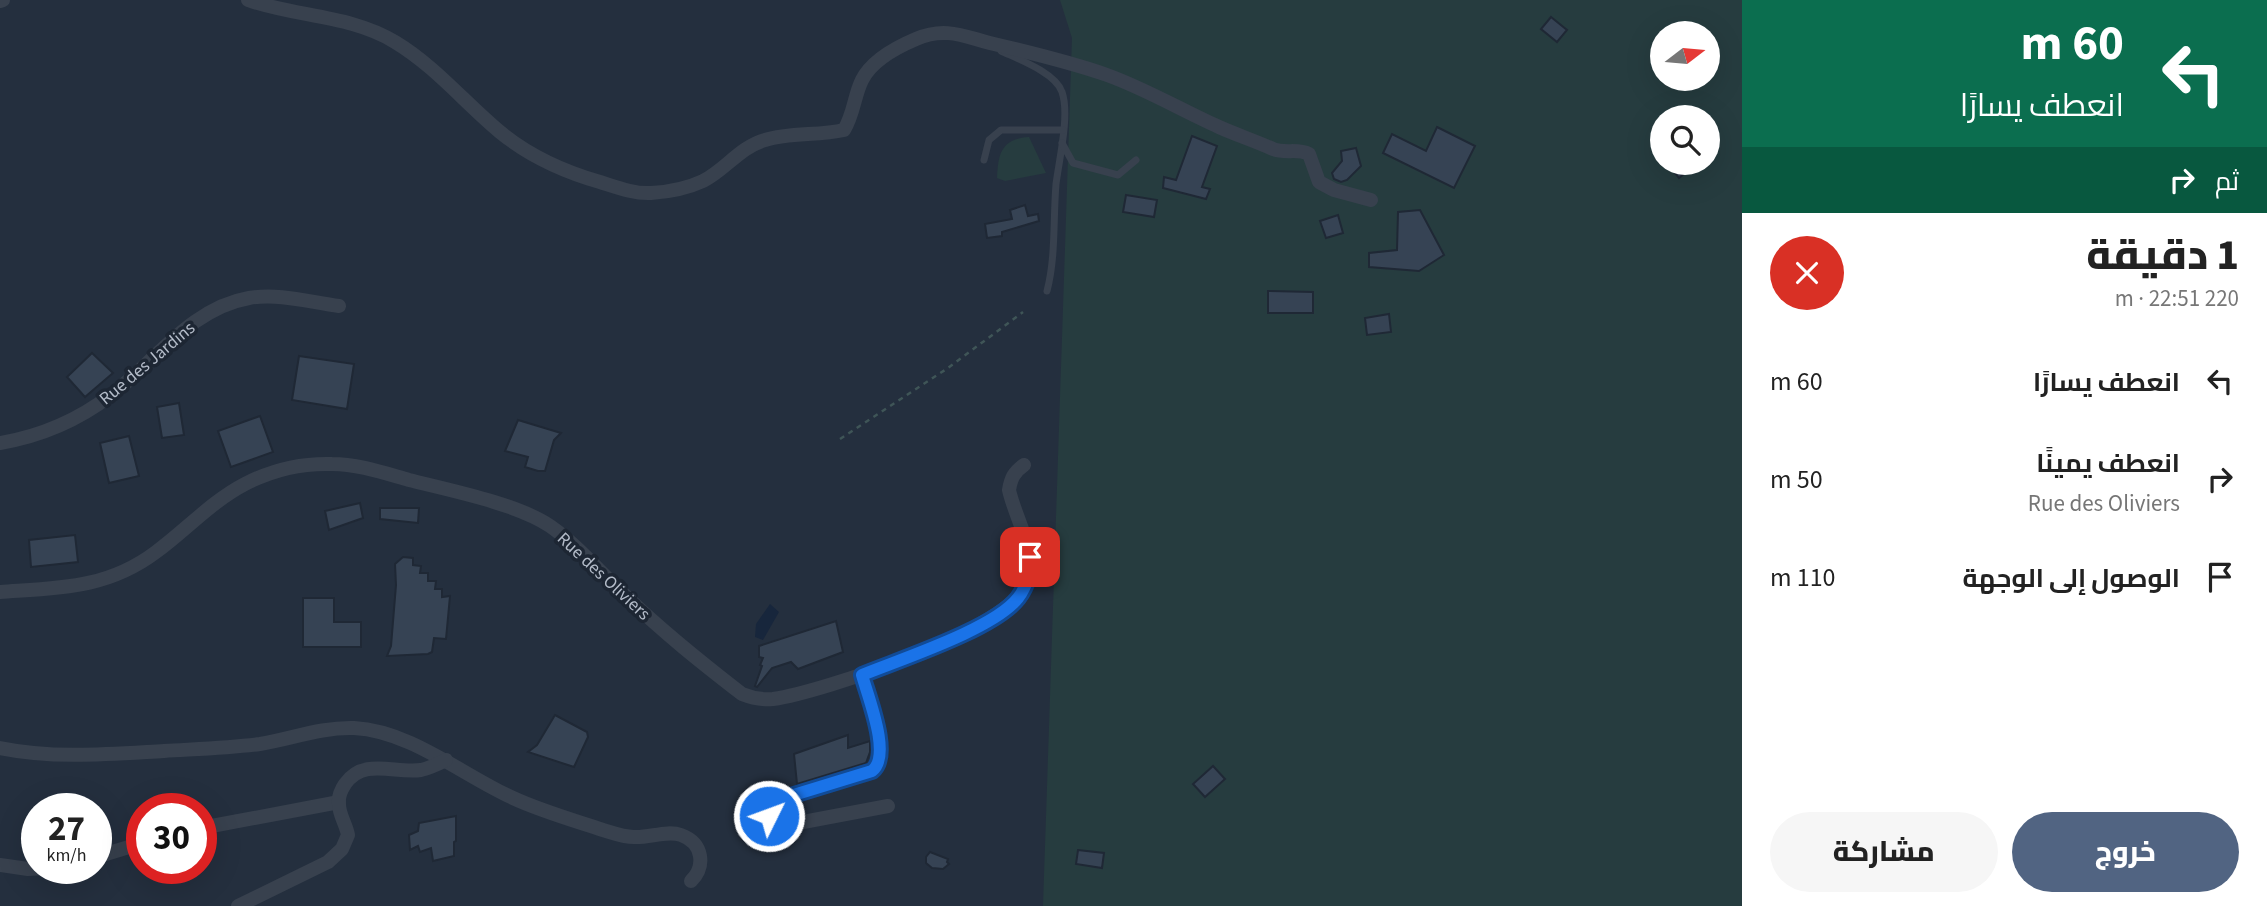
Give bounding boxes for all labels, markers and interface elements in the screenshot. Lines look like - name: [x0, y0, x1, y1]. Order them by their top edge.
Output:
- text: 60 m: [2020, 9, 2124, 79]
- north arrow: [1650, 21, 1720, 91]
- map controls: [1650, 21, 1720, 175]
- icon: left: [2148, 28, 2239, 119]
- text: انعطف يسارًا: [1960, 83, 2124, 129]
- button: search: [1650, 105, 1720, 175]
- icon: right: [2163, 161, 2201, 199]
- text: ثم: [2215, 163, 2239, 200]
- text: 1 دقيقة: [2086, 226, 2239, 286]
- button: close: [1770, 236, 1844, 310]
- text: 220 m · 22:51: [2115, 282, 2239, 315]
- street label: Rue des Jardins: [94, 316, 201, 411]
- icon: left: [2201, 362, 2239, 400]
- text: 60 m: [1770, 363, 1823, 400]
- text: انعطف يسارًا: [2033, 364, 2180, 401]
- text: انعطف يمينًا: [2036, 445, 2180, 482]
- icon: right: [2201, 460, 2239, 498]
- text: 50 m: [1770, 461, 1823, 498]
- text: Rue des Oliviers: [2028, 487, 2180, 520]
- street label: Rue des Oliviers: [552, 527, 656, 626]
- pin: [1000, 527, 1060, 587]
- icon: arrive: [1011, 538, 1049, 576]
- icon: arrive: [2201, 558, 2239, 596]
- text: 110 m: [1770, 559, 1836, 596]
- text: الوصول إلى الوجهة: [1962, 560, 2180, 597]
- position arrow: [732, 779, 806, 853]
- speed limit sign: 30: [126, 793, 217, 884]
- text: 27: [48, 804, 85, 854]
- button: مشاركة: [1770, 812, 1998, 892]
- button: خروج: [2012, 812, 2239, 892]
- text: km/h: [47, 843, 86, 868]

